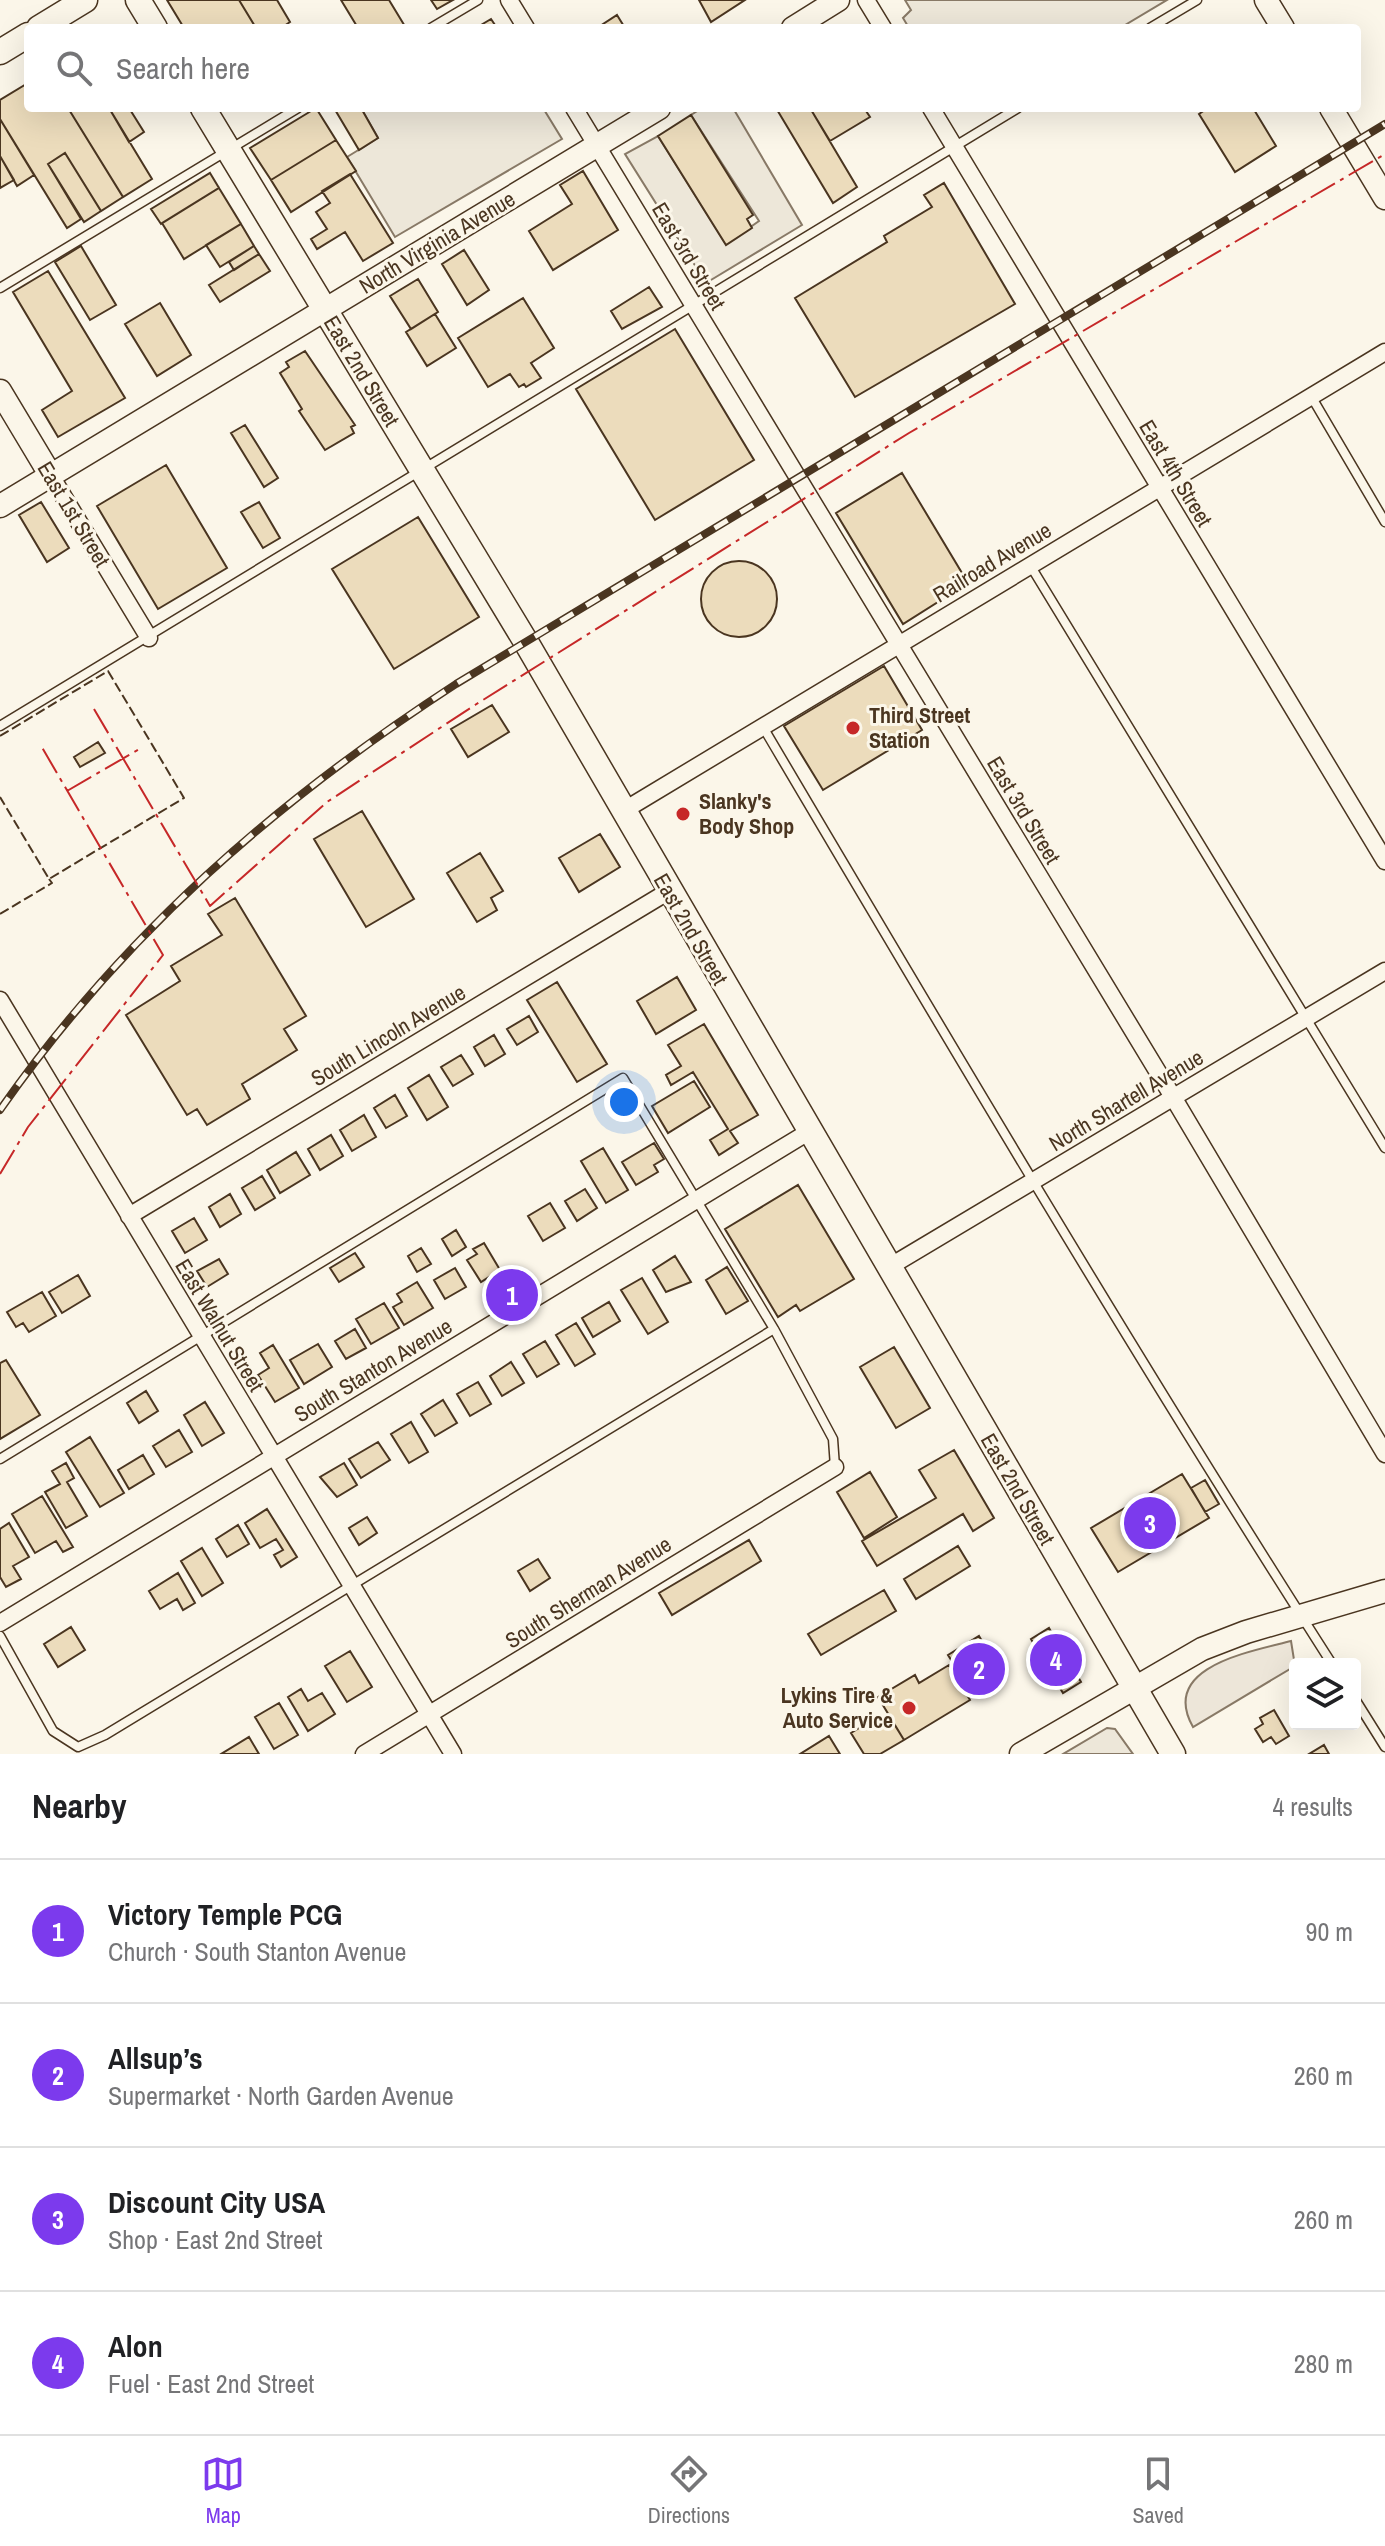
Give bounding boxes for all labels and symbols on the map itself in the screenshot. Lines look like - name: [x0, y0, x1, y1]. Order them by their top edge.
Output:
- street label: North Virginia Avenue: [353, 184, 521, 300]
- street label: East 3rd Street: [645, 197, 733, 315]
- street label: East 2nd Street: [317, 310, 407, 432]
- street label: East 4th Street: [1132, 414, 1220, 532]
- street label: East 1st Street: [31, 456, 117, 572]
- street label: Railroad Avenue: [927, 515, 1057, 609]
- place label: Third Street Station: [869, 700, 970, 755]
- marker: Third Street Station: [844, 719, 862, 737]
- street label: East 3rd Street: [980, 751, 1068, 869]
- place label: Slanky's Body Shop: [699, 786, 794, 841]
- marker: Slanky's Body Shop: [674, 805, 692, 823]
- street label: East 2nd Street: [647, 868, 735, 990]
- street label: South Lincoln Avenue: [305, 977, 471, 1093]
- street label: North Shartell Avenue: [1043, 1042, 1209, 1158]
- your location: [604, 1082, 644, 1122]
- street label: East Walnut Street: [169, 1253, 271, 1397]
- pin: 1: [486, 1265, 538, 1325]
- street label: South Stanton Avenue: [288, 1311, 458, 1429]
- street label: East 2nd Street: [974, 1428, 1062, 1550]
- pin: 3: [1124, 1493, 1176, 1553]
- street label: South Sherman Avenue: [499, 1529, 677, 1655]
- pin: 4: [1030, 1630, 1082, 1690]
- pin: 2: [953, 1639, 1005, 1699]
- place label: Lykins Tire & Auto Service: [781, 1680, 893, 1735]
- marker: Lykins Tire & Auto Service: [900, 1699, 918, 1717]

